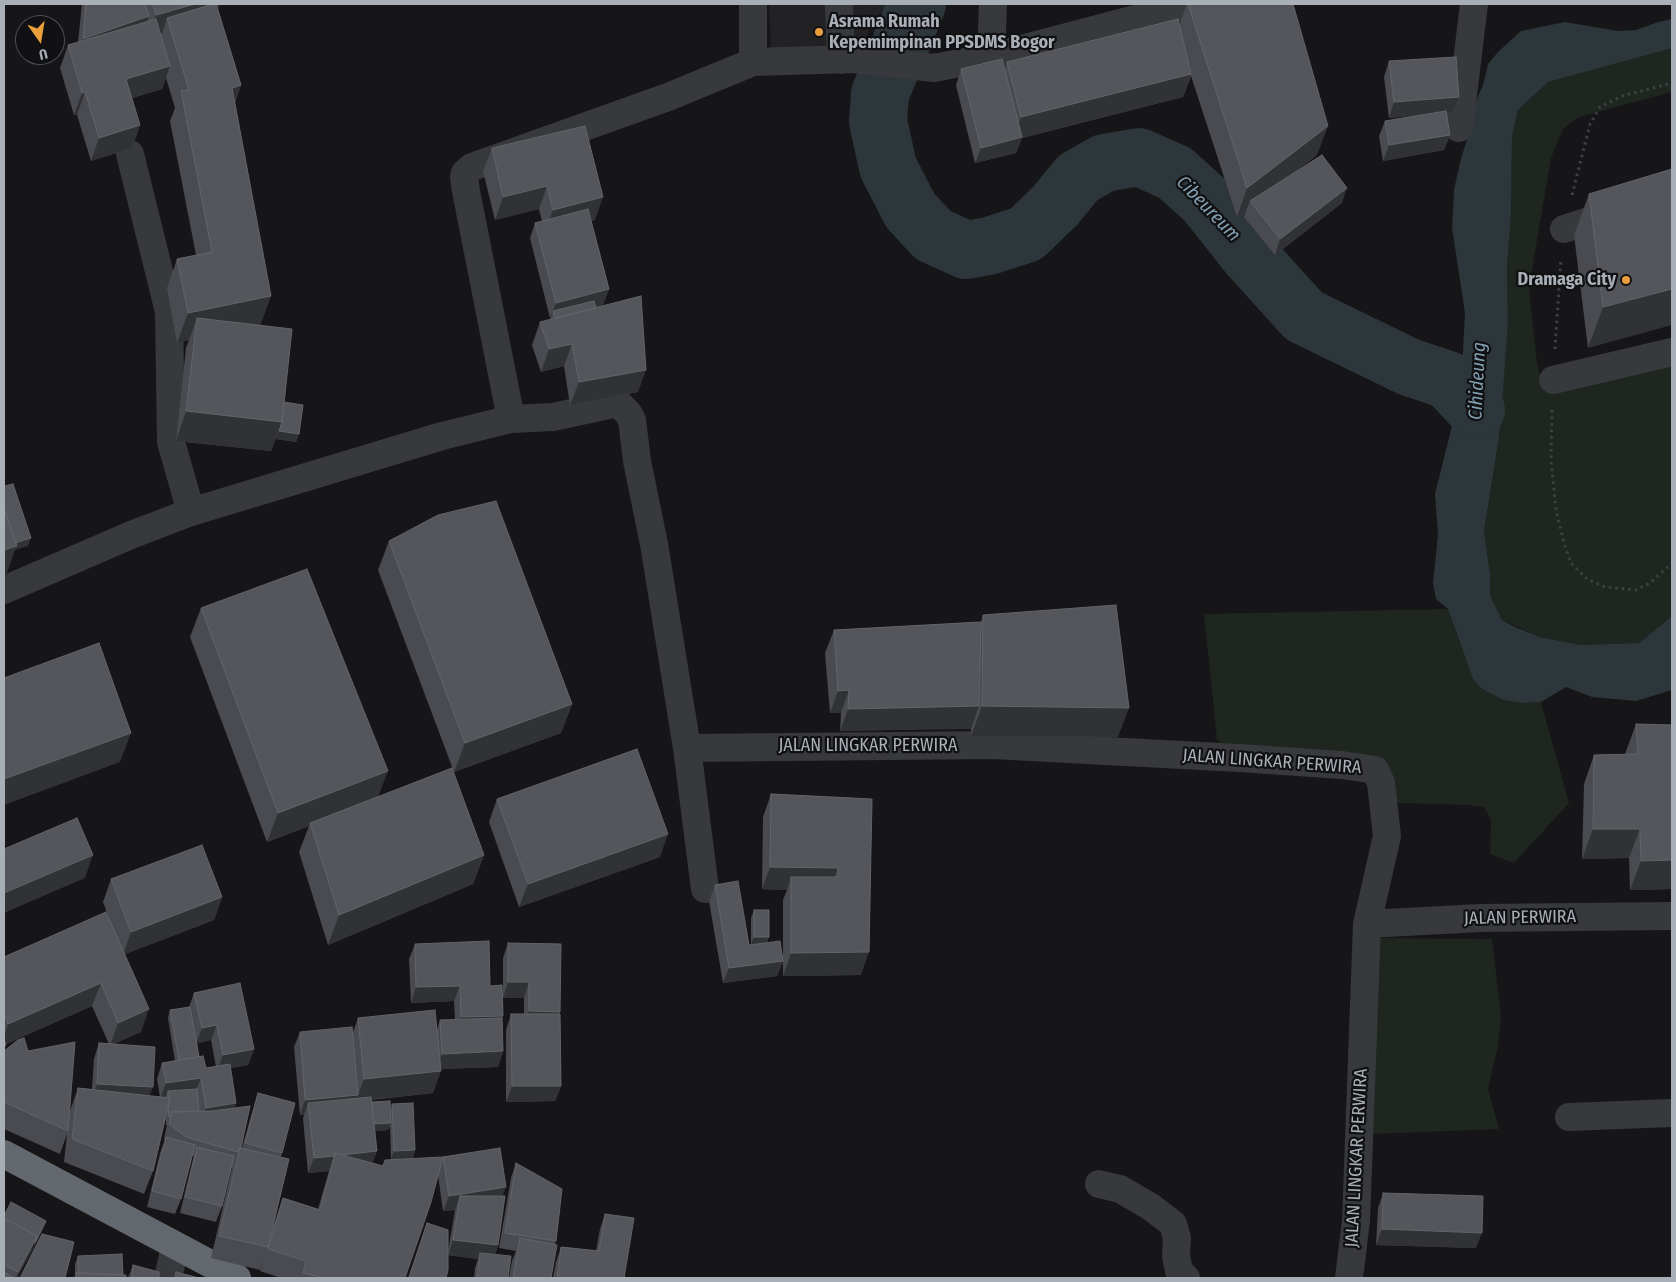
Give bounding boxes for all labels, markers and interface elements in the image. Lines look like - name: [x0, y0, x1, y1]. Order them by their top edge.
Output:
- place label: Asrama Rumah Kepemimpinan PPSDMS Bogor: [829, 11, 1055, 54]
- north arrow: [15, 15, 65, 65]
- marker: Asrama Rumah Kepemimpinan PPSDMS Bogor: [813, 26, 825, 38]
- text: U: [37, 45, 49, 63]
- water label: Cibeureum: [1171, 171, 1245, 247]
- place label: Dramaga City: [1518, 269, 1616, 291]
- marker: Dramaga City: [1620, 274, 1632, 286]
- water label: Cihideung: [1465, 341, 1491, 421]
- street label: JALAN LINGKAR PERWIRA: [778, 735, 958, 757]
- street label: JALAN LINGKAR PERWIRA: [1182, 745, 1362, 779]
- street label: JALAN PERWIRA: [1464, 906, 1576, 930]
- street label: JALAN LINGKAR PERWIRA: [1342, 1068, 1372, 1248]

